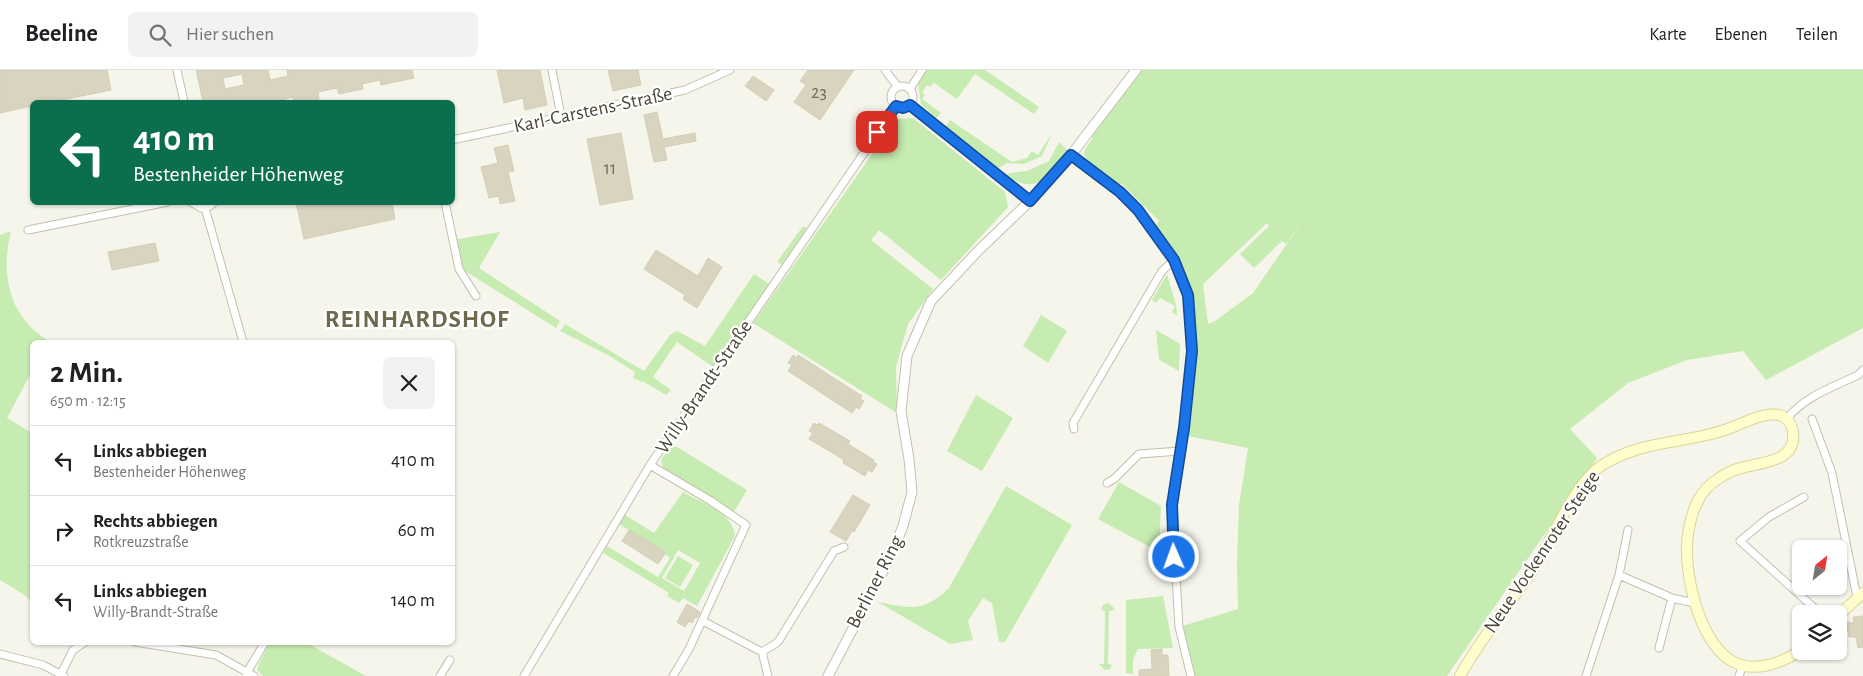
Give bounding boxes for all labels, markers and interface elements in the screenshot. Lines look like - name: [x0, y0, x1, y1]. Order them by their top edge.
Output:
- search box: [128, 12, 478, 57]
- icon: search: [146, 21, 174, 49]
- text: Beeline: [25, 22, 98, 46]
- text: Hier suchen: [186, 25, 274, 44]
- text: Karte: [1649, 26, 1687, 44]
- text: Ebenen: [1715, 26, 1768, 44]
- text: Teilen: [1796, 26, 1838, 44]
- street label: Karl-Carstens-Straße: [512, 83, 674, 137]
- house number: 23: [811, 84, 827, 102]
- pin: [856, 111, 898, 153]
- icon: arrive: [863, 118, 891, 146]
- icon: left: [50, 120, 115, 185]
- text: 410 m: [133, 122, 215, 157]
- house number: 11: [604, 160, 616, 178]
- text: Bestenheider Höhenweg: [133, 163, 343, 185]
- district label: REINHARDSHOF: [325, 307, 509, 332]
- street label: Willy-Brandt-Straße: [652, 317, 756, 457]
- button: close: [383, 357, 435, 409]
- text: 2 Min.: [50, 358, 123, 388]
- text: 650 m · 12:15: [50, 393, 126, 409]
- text: Links abbiegen: [93, 442, 207, 461]
- icon: left: [50, 447, 78, 475]
- text: 410 m: [391, 451, 435, 470]
- text: Bestenheider Höhenweg: [93, 464, 246, 480]
- street label: Neue Vockenroter Steige: [1480, 467, 1604, 637]
- text: Rechts abbiegen: [93, 512, 218, 531]
- icon: right: [50, 517, 78, 545]
- text: 60 m: [398, 521, 435, 540]
- position arrow: [1147, 530, 1199, 582]
- street label: Berliner Ring: [843, 532, 907, 632]
- text: Rotkreuzstraße: [93, 534, 189, 550]
- north arrow: [1792, 540, 1848, 595]
- map controls: [1792, 540, 1847, 660]
- text: Links abbiegen: [93, 582, 207, 601]
- icon: left: [50, 587, 78, 615]
- text: 140 m: [391, 591, 435, 610]
- text: Willy-Brandt-Straße: [93, 604, 218, 620]
- button: layers: [1792, 605, 1847, 660]

